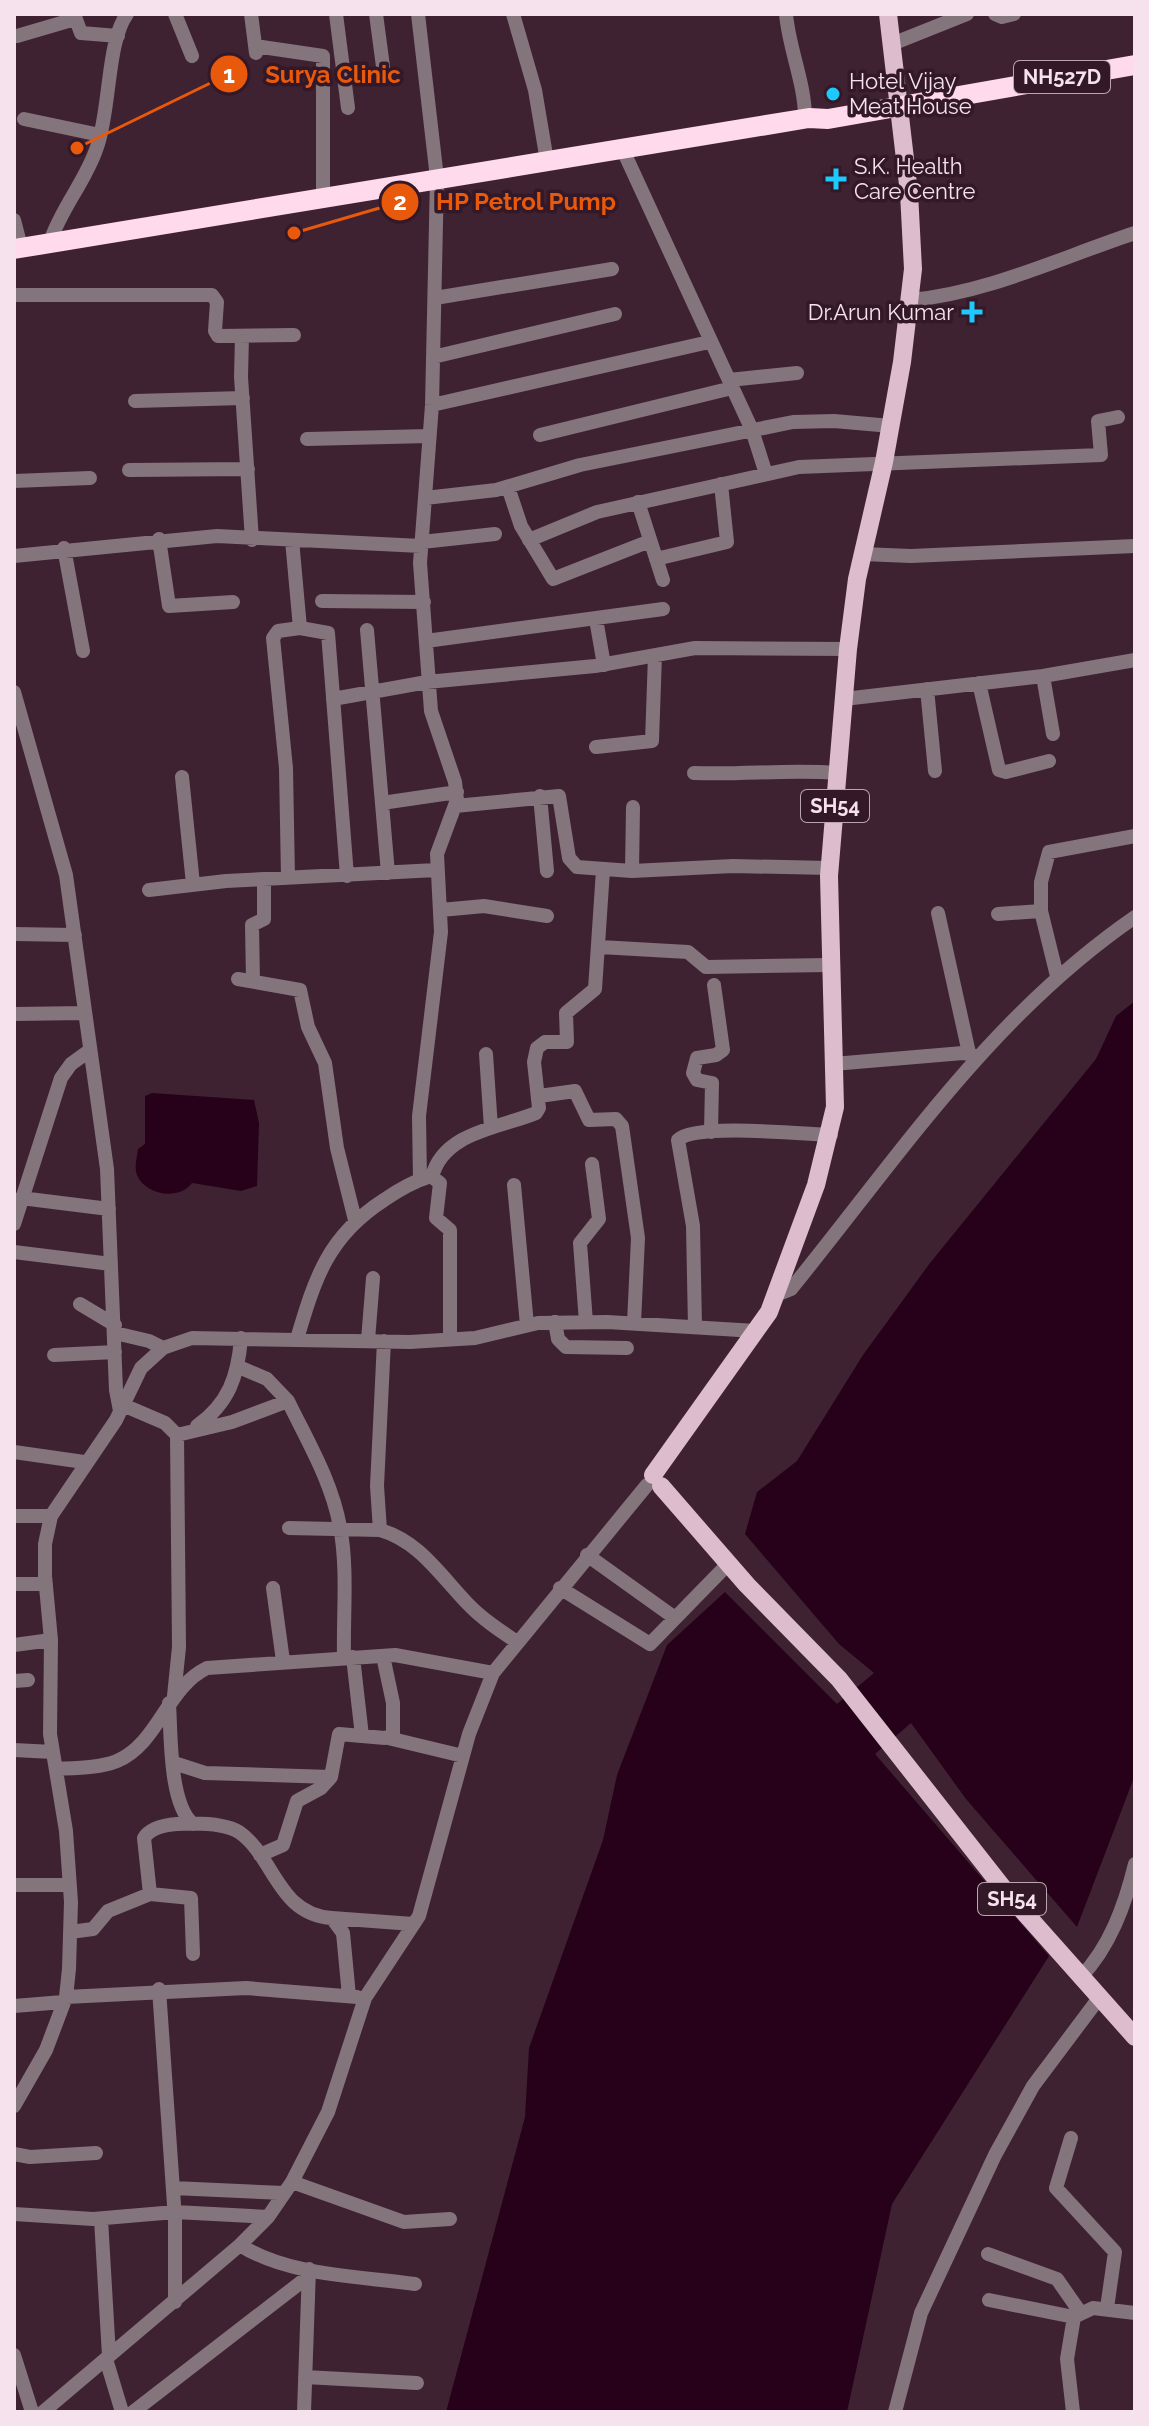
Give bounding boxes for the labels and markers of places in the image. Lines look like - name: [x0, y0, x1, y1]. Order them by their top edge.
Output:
- callout: Surya Clinic: [209, 50, 417, 98]
- place label: Hotel Vijay Meat House: [849, 68, 972, 119]
- marker: Hotel Vijay Meat House: [824, 85, 842, 103]
- place label: S.K. Health Care Centre: [854, 153, 975, 204]
- marker: S.K. Health Care Centre: [825, 168, 847, 190]
- callout: HP Petrol Pump: [380, 178, 633, 226]
- place label: Dr.Arun Kumar: [808, 299, 954, 325]
- marker: Dr.Arun Kumar: [961, 301, 983, 323]

